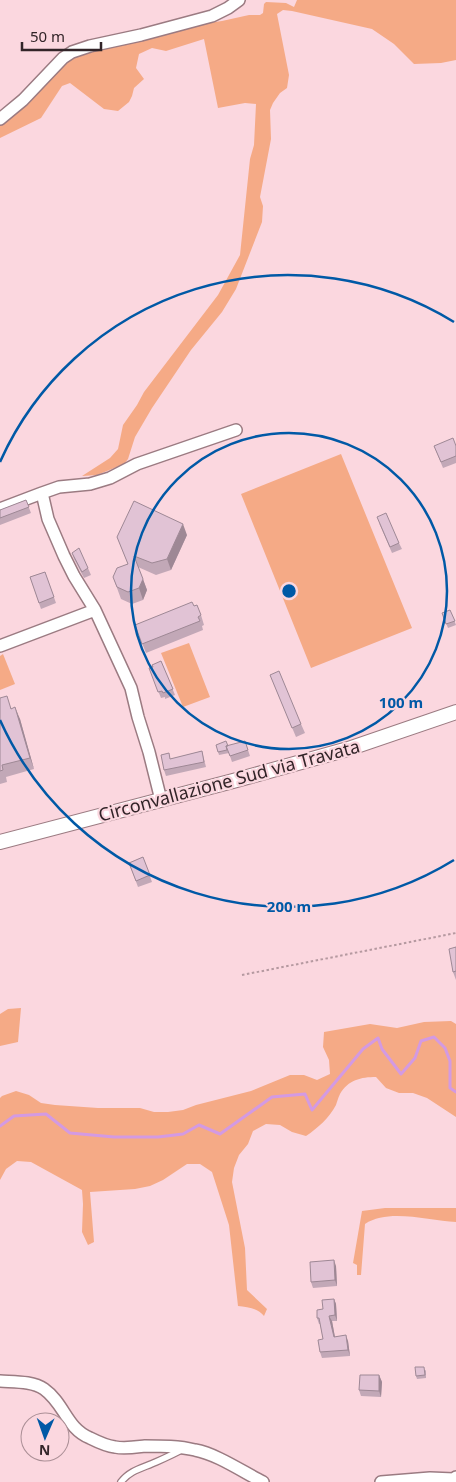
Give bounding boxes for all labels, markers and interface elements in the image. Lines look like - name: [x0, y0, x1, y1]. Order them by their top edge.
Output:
- scale bar: [22, 20, 101, 52]
- text: 50 m: [30, 26, 65, 46]
- centre of rings: [280, 582, 298, 600]
- text: 100 m: [379, 692, 423, 712]
- street label: Circonvallazione Sud via Travata: [96, 733, 362, 827]
- text: 200 m: [267, 896, 311, 916]
- north arrow: [20, 1412, 70, 1462]
- text: N: [39, 1441, 51, 1460]

